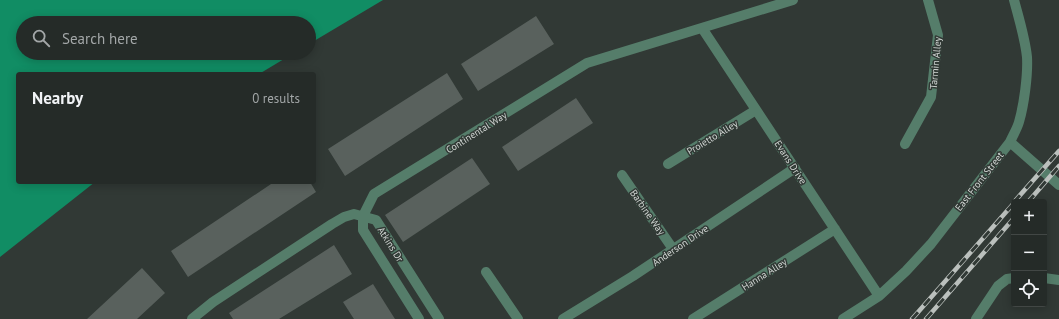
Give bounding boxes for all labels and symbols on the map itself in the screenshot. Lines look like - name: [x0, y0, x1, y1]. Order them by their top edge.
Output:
- street label: Tarmin Alley: [927, 36, 944, 90]
- street label: Continental Way: [443, 108, 509, 156]
- street label: Proietto Alley: [684, 117, 740, 158]
- street label: Evans Drive: [772, 138, 810, 187]
- street label: East Front Street: [952, 149, 1007, 214]
- street label: Barbine Way: [627, 187, 668, 238]
- street label: Anderson Drive: [650, 222, 711, 269]
- street label: Atkins Dr: [375, 224, 407, 265]
- street label: Hanna Alley: [739, 255, 790, 293]

